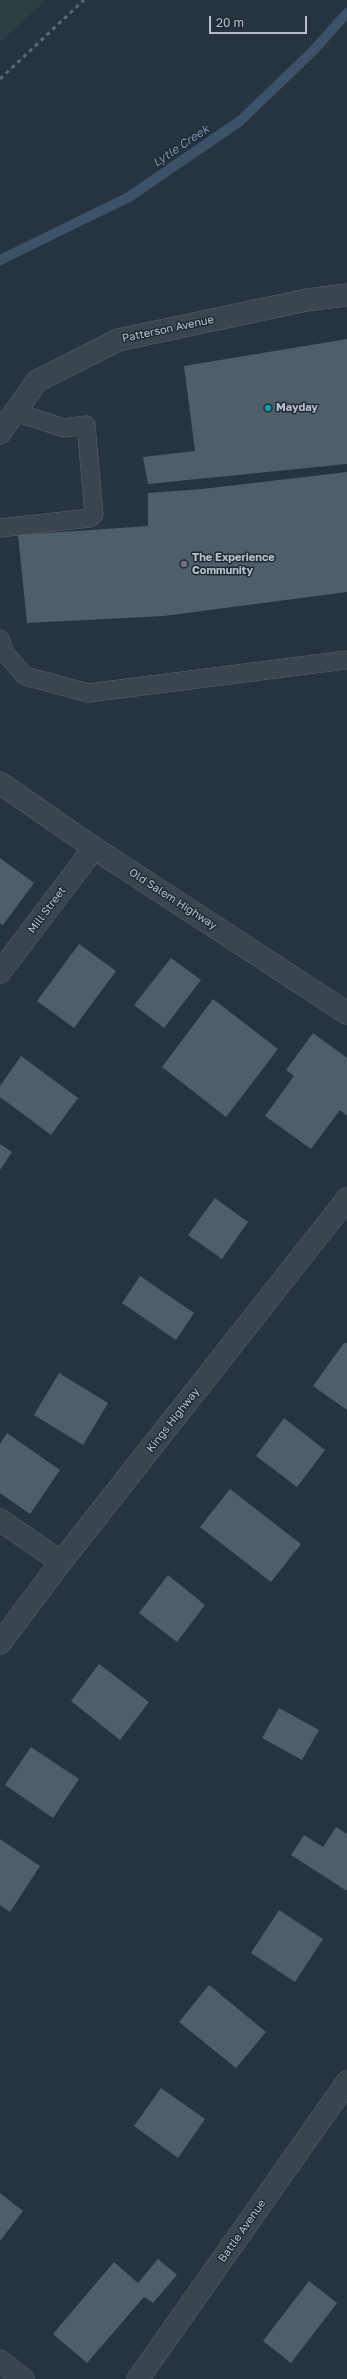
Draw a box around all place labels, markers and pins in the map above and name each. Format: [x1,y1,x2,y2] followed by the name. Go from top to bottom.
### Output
[276,401,318,415] place label: Mayday
[263,403,273,413] marker: Mayday
[192,551,275,577] place label: The Experience Community
[179,559,189,569] marker: The Experience Community

